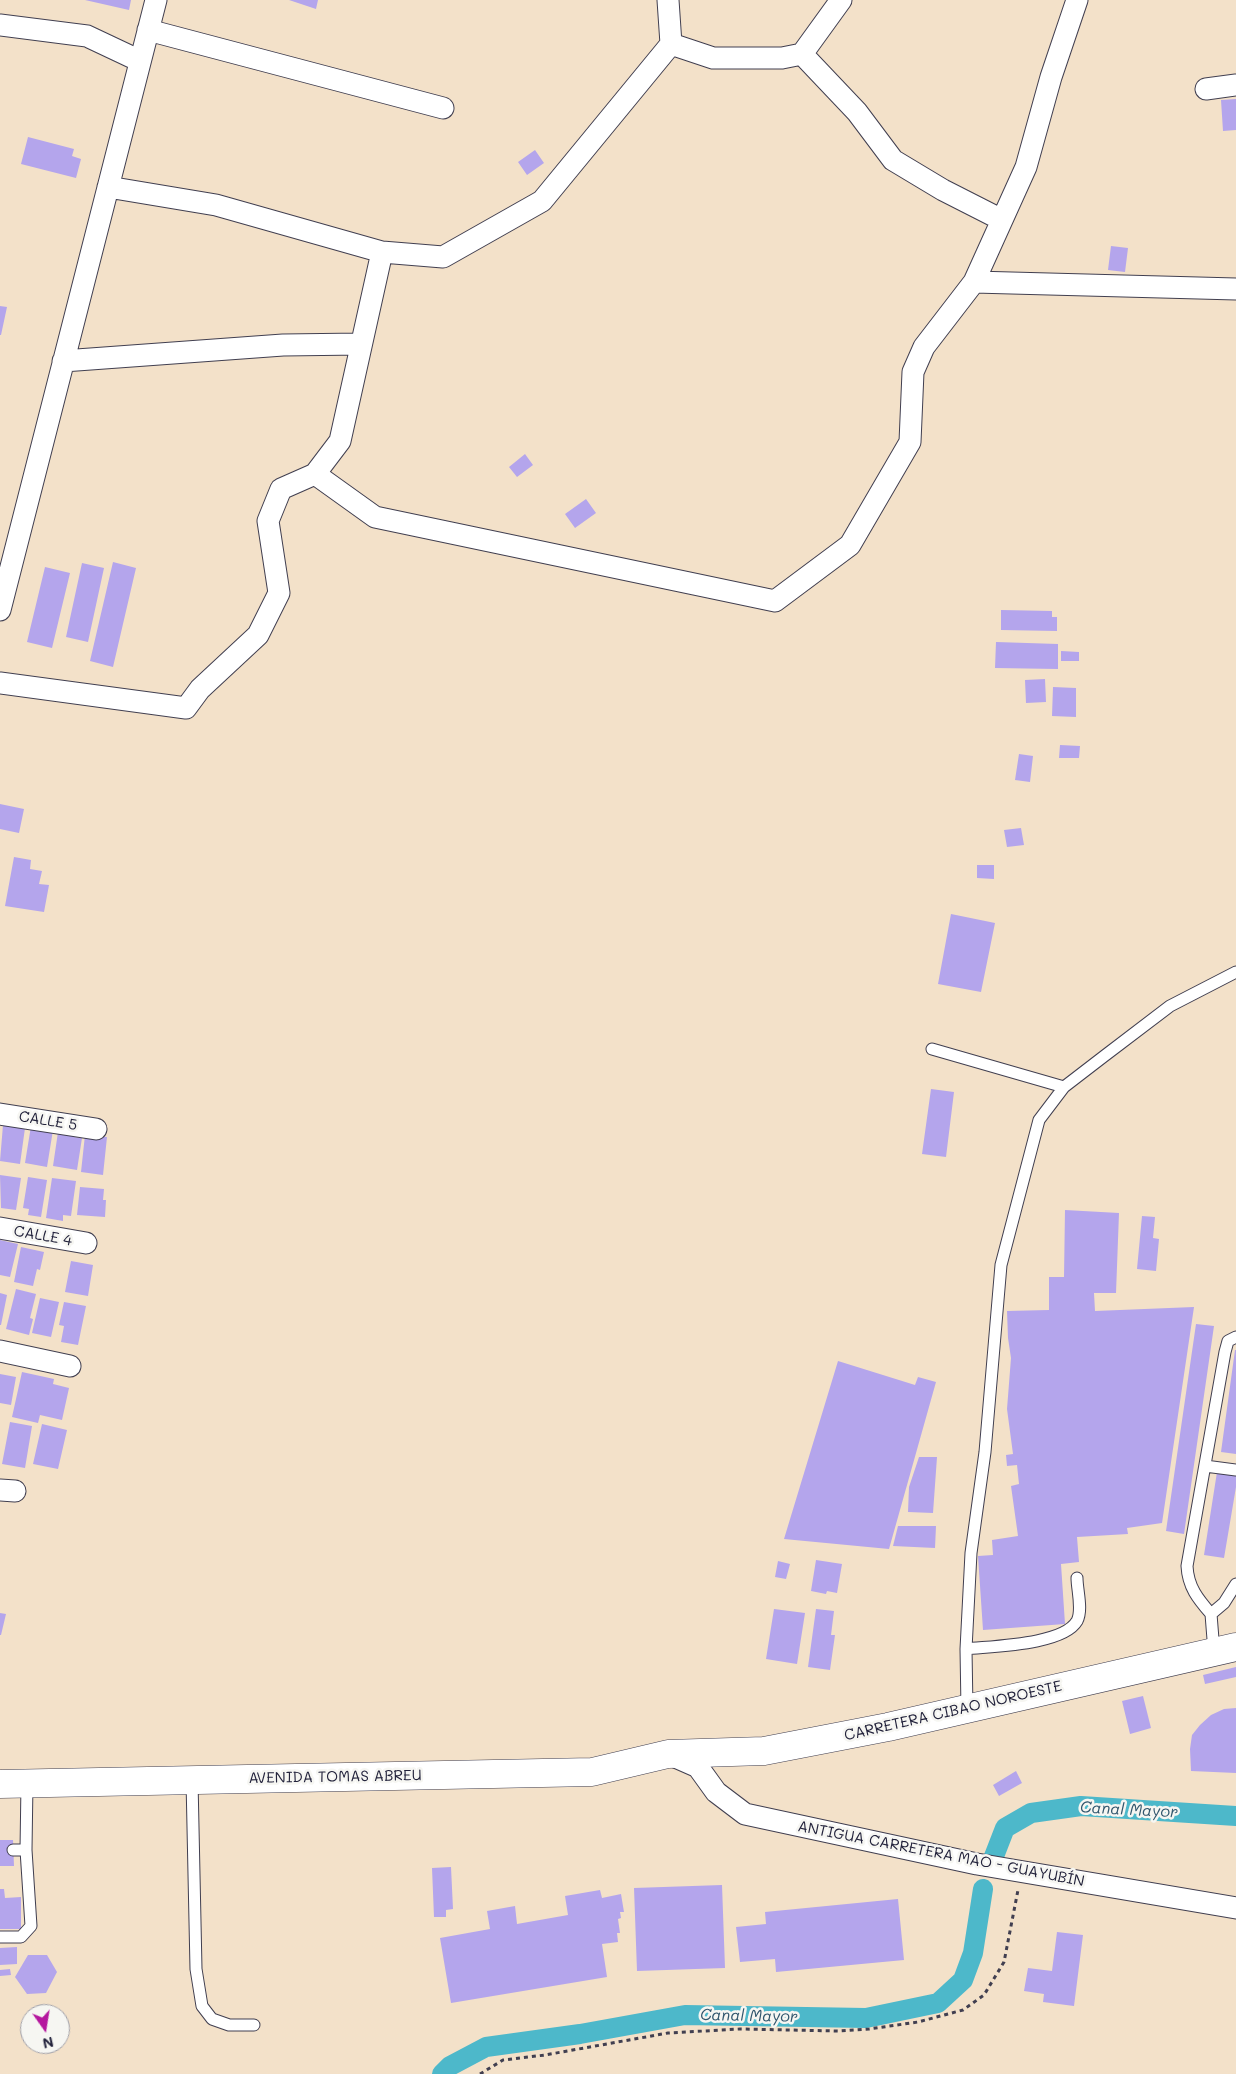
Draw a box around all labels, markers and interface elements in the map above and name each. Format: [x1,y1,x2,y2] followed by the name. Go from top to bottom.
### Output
[17,1107,79,1135] street label: CALLE 5
[12,1222,74,1250] street label: CALLE 4
[842,1677,1064,1745] street label: CARRETERA CIBAO NOROESTE
[248,1766,422,1788] street label: AVENIDA TOMAS ABREU
[1080,1798,1178,1822] water label: Canal Mayor
[796,1817,1086,1891] street label: ANTIGUA CARRETERA MAO - GUAYUBÍN
[20,2004,70,2054] north arrow
[700,2006,798,2026] water label: Canal Mayor
[41,2033,56,2054] text: N

